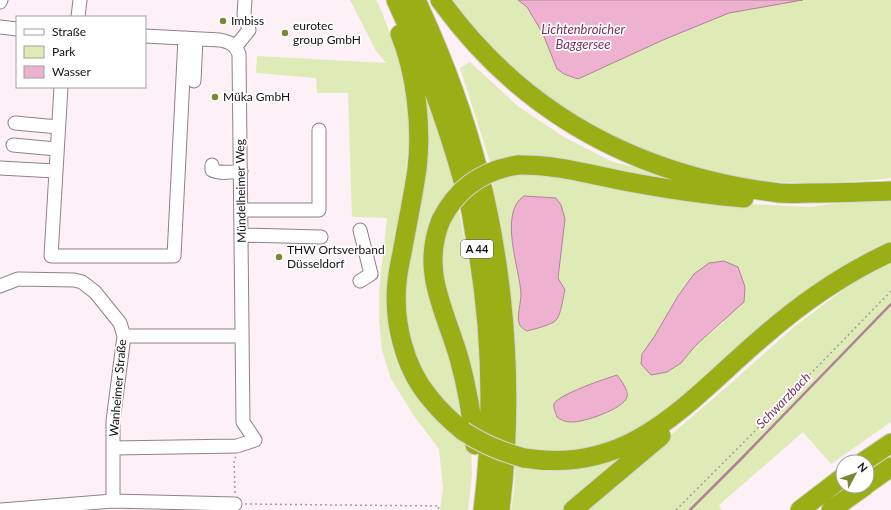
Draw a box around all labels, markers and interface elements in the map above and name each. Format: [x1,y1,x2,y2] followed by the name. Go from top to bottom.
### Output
[231,13,264,28] place label: Imbiss
[16,16,146,88] legend
[218,16,228,26] marker: Imbiss
[293,18,361,47] place label: eurotec group GmbH
[541,21,625,52] water label: Lichtenbroicher Baggersee
[52,24,86,39] text: Straße
[280,28,290,38] marker: eurotec group GmbH
[52,44,76,59] text: Park
[52,64,91,79] text: Wasser
[223,89,290,104] place label: Müka GmbH
[210,92,220,102] marker: Müka GmbH
[232,139,249,243] street label: Mündelheimer Weg
[461,240,493,258] road number: A 44
[287,242,385,271] place label: THW Ortsverband Düsseldorf
[274,252,284,262] marker: THW Ortsverband Düsseldorf
[106,339,129,437] street label: Wanheimer Straße
[752,369,814,431] water label: Schwarzbach
[835,454,875,494] north arrow
[855,460,871,475] text: N

